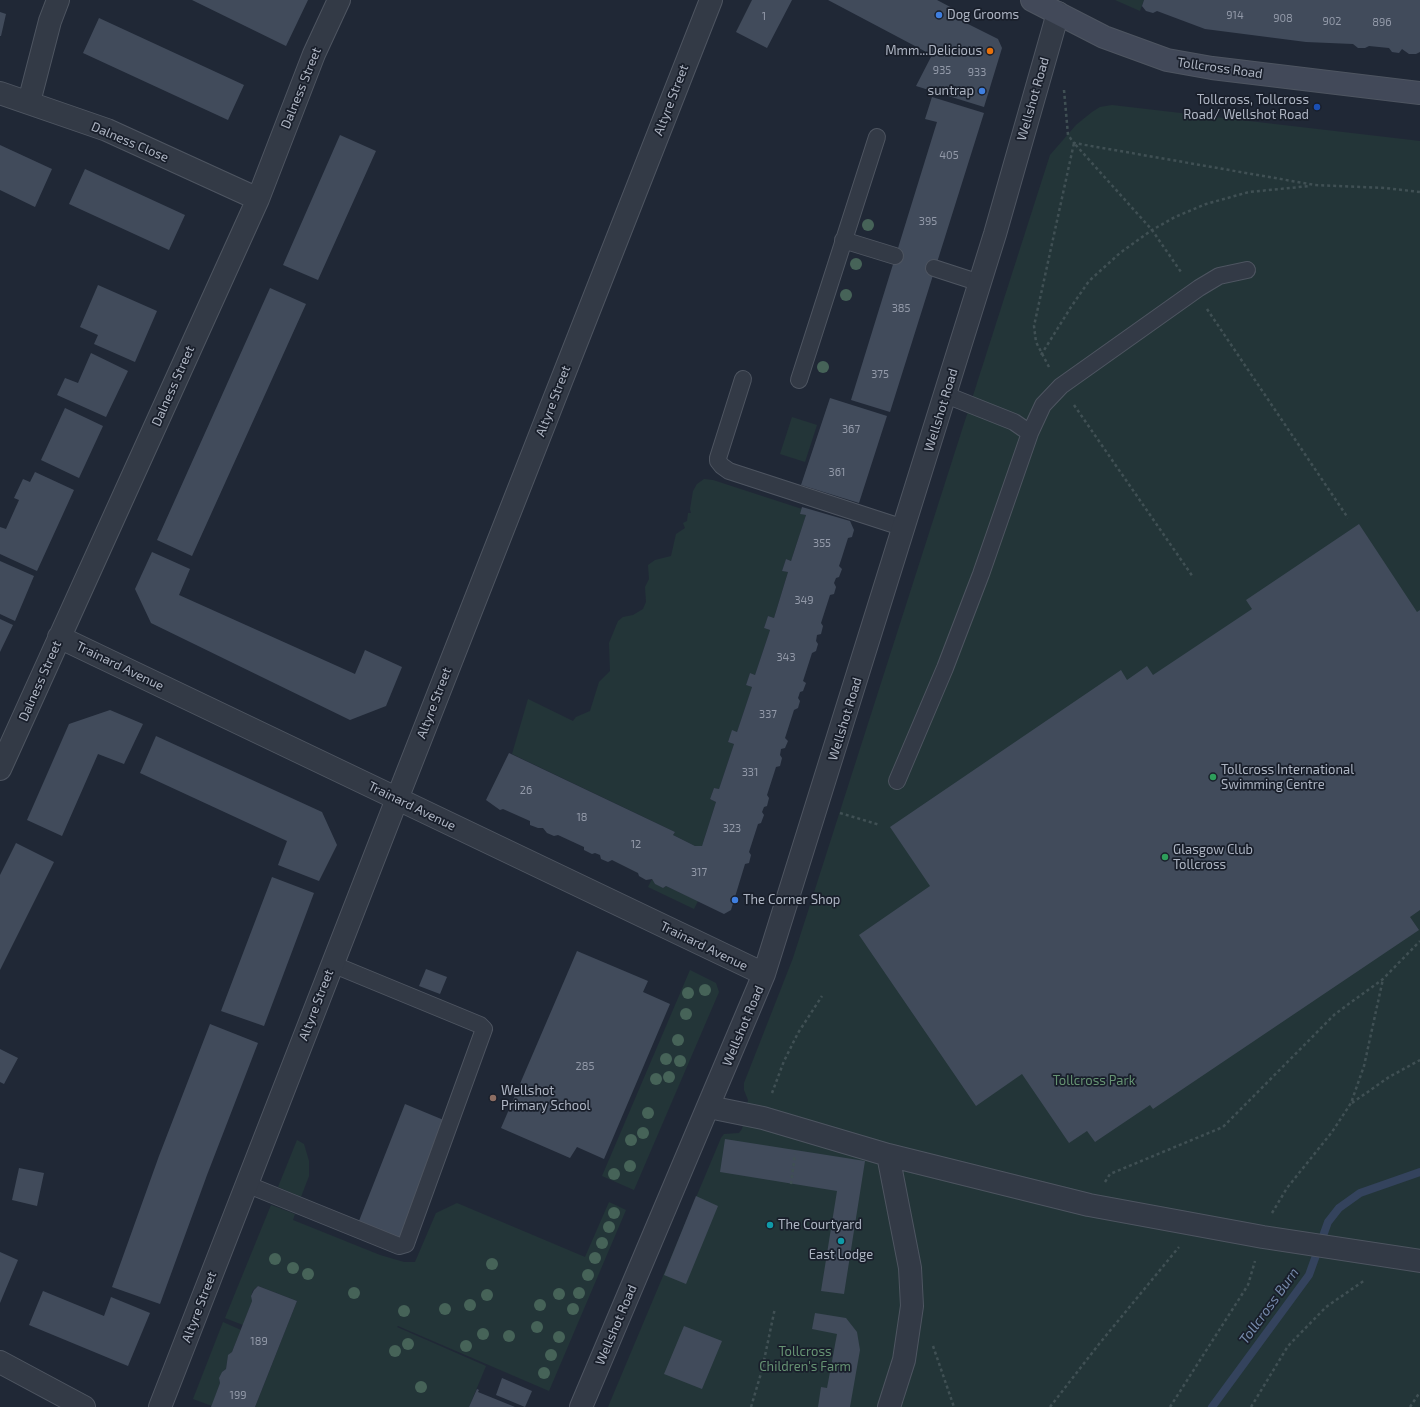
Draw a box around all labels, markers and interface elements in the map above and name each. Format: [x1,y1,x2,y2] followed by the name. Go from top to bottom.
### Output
[947,7,1019,23] place label: Dog Grooms
[1226,8,1244,22] house number: 914
[762,9,766,23] house number: 1
[934,10,944,20] marker: Dog Grooms
[1273,11,1293,25] house number: 908
[1322,14,1342,28] house number: 902
[1372,15,1392,29] house number: 896
[885,43,982,59] place label: Mmm...Delicious
[278,45,324,131] street label: Dalness Street
[985,46,995,56] marker: Mmm...Delicious
[1176,54,1264,82] street label: Tollcross Road
[1014,55,1052,143] street label: Wellshot Road
[650,62,692,138] street label: Altyre Street
[933,63,951,77] house number: 935
[968,65,986,79] house number: 933
[928,83,974,99] place label: suntrap
[977,86,987,96] marker: suntrap
[1183,92,1309,123] place label: Tollcross, Tollcross Road/ Wellshot Road
[1312,102,1322,112] marker: Tollcross, Tollcross Road/ Wellshot Road
[89,119,171,165] street label: Dalness Close
[939,148,959,162] house number: 405
[919,214,937,228] house number: 395
[892,301,910,315] house number: 385
[148,343,198,429] street label: Dalness Street
[532,363,574,439] street label: Altyre Street
[871,367,889,381] house number: 375
[921,367,961,453] street label: Wellshot Road
[842,422,860,436] house number: 367
[829,465,845,479] house number: 361
[813,536,831,550] house number: 355
[794,593,814,607] house number: 349
[15,638,65,724] street label: Dalness Street
[74,638,166,694] street label: Trainard Avenue
[777,650,795,664] house number: 343
[413,665,455,741] street label: Altyre Street
[825,676,865,762] street label: Wellshot Road
[759,707,777,721] house number: 337
[1221,762,1354,793] place label: Tollcross International Swimming Centre
[742,765,758,779] house number: 331
[1208,772,1218,782] marker: Tollcross International Swimming Centre
[366,778,458,834] street label: Trainard Avenue
[520,783,532,797] house number: 26
[576,810,588,824] house number: 18
[723,821,741,835] house number: 323
[631,837,641,851] house number: 12
[1173,842,1253,873] place label: Glasgow Club Tollcross
[1160,852,1170,862] marker: Glasgow Club Tollcross
[691,865,707,879] house number: 317
[743,892,840,908] place label: The Corner Shop
[730,895,740,905] marker: The Corner Shop
[658,918,750,974] street label: Trainard Avenue
[295,967,337,1043] street label: Altyre Street
[719,983,767,1069] street label: Wellshot Road
[576,1059,594,1073] house number: 285
[1053,1073,1135,1089] park label: Tollcross Park
[501,1083,590,1114] place label: Wellshot Primary School
[488,1093,498,1103] marker: Wellshot Primary School
[778,1217,862,1233] place label: The Courtyard
[765,1220,775,1230] marker: The Courtyard
[836,1236,846,1246] marker: East Lodge
[809,1247,873,1263] place label: East Lodge
[1236,1265,1302,1347] water label: Tollcross Burn
[178,1269,220,1345] street label: Altyre Street
[592,1282,640,1368] street label: Wellshot Road
[250,1334,268,1348] house number: 189
[759,1344,851,1375] park label: Tollcross Children's Farm
[230,1388,246,1402] house number: 199

